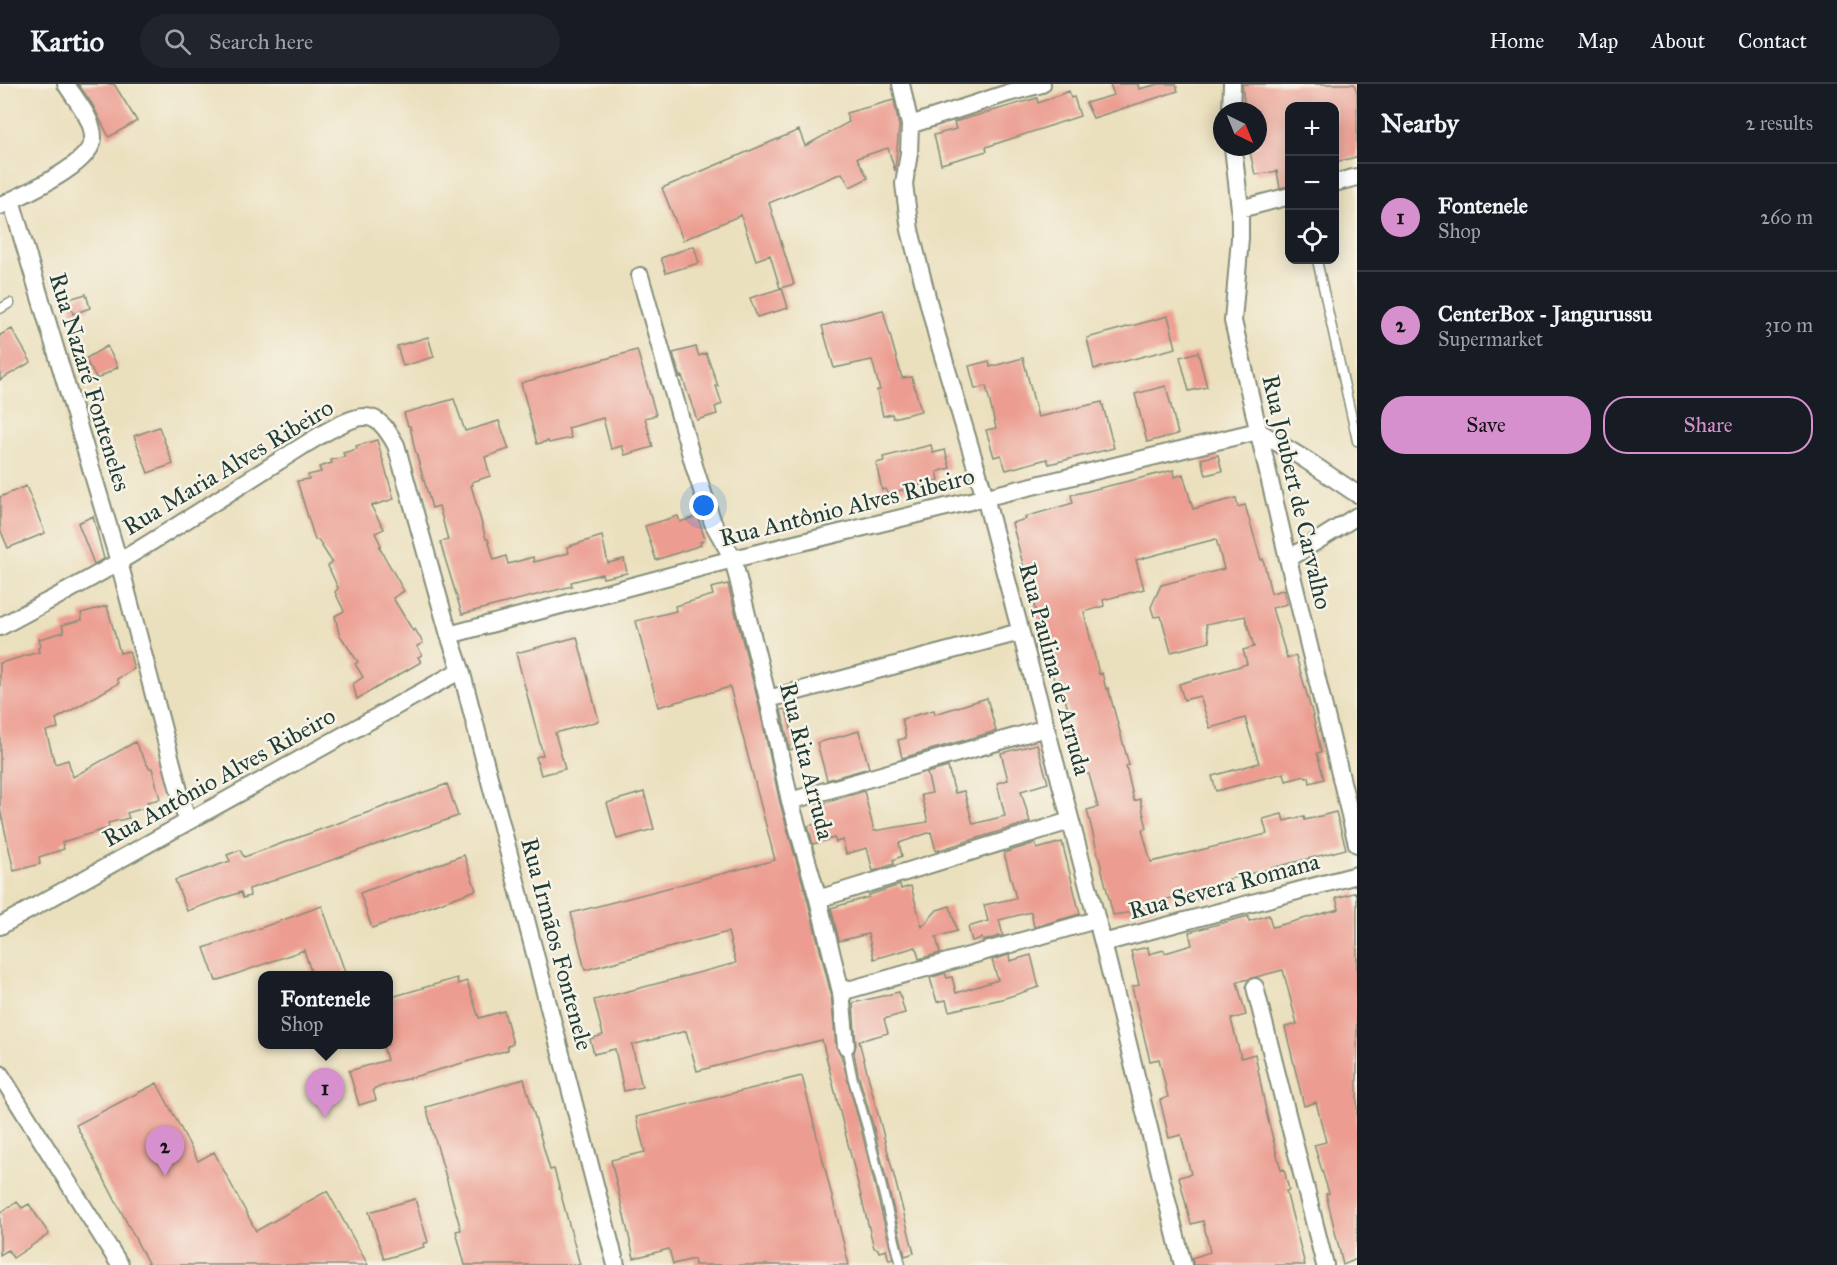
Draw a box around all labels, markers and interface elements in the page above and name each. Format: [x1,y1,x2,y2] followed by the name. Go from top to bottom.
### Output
[140,14,560,68] search box
[30,24,104,59] text: Kartio
[161,25,194,58] icon: search
[209,28,313,55] text: Search here
[1489,28,1544,54] text: Home
[1577,28,1618,54] text: Map
[1651,28,1705,54] text: About
[1738,28,1807,54] text: Contact
[1213,102,1267,156] north arrow
[1285,102,1339,264] map controls
[1285,102,1339,156] button: +
[1381,107,1459,139] text: Nearby
[1745,111,1813,135] text: 2 results
[1285,156,1339,210] button: −
[1438,192,1528,219] text: Fontenele
[1397,205,1404,229] text: 1
[1760,205,1813,229] text: 260 m
[1285,210,1339,264] button: locate
[1438,219,1481,243] text: Shop
[42,269,138,495] street label: Rua Nazaré Fonteneles
[1438,300,1652,327] text: CenterBox - Jangurussu
[1396,313,1405,337] text: 2
[1764,313,1813,337] text: 310 m
[1438,327,1543,351] text: Supermarket
[1255,372,1339,612] street label: Rua Joubert de Carvalho
[117,392,339,542] street label: Rua Maria Alves Ribeiro
[1381,396,1591,454] button: Save
[1603,396,1813,454] button: Share
[716,461,978,553] street label: Rua Antônio Alves Ribeiro
[689,491,718,520] your location
[1012,559,1098,779] street label: Rua Paulina de Arruda
[773,679,841,844] street label: Rua Rita Arruda
[97,700,341,854] street label: Rua Antônio Alves Ribeiro
[514,834,600,1054] street label: Rua Irmãos Fontenele
[1125,846,1324,926] street label: Rua Severa Romana
[258,971,393,1049] popup
[281,985,371,1012] text: Fontenele
[281,1012,323,1036] text: Shop
[306,1068,344,1118] pin: 1
[146,1126,184,1176] pin: 2

